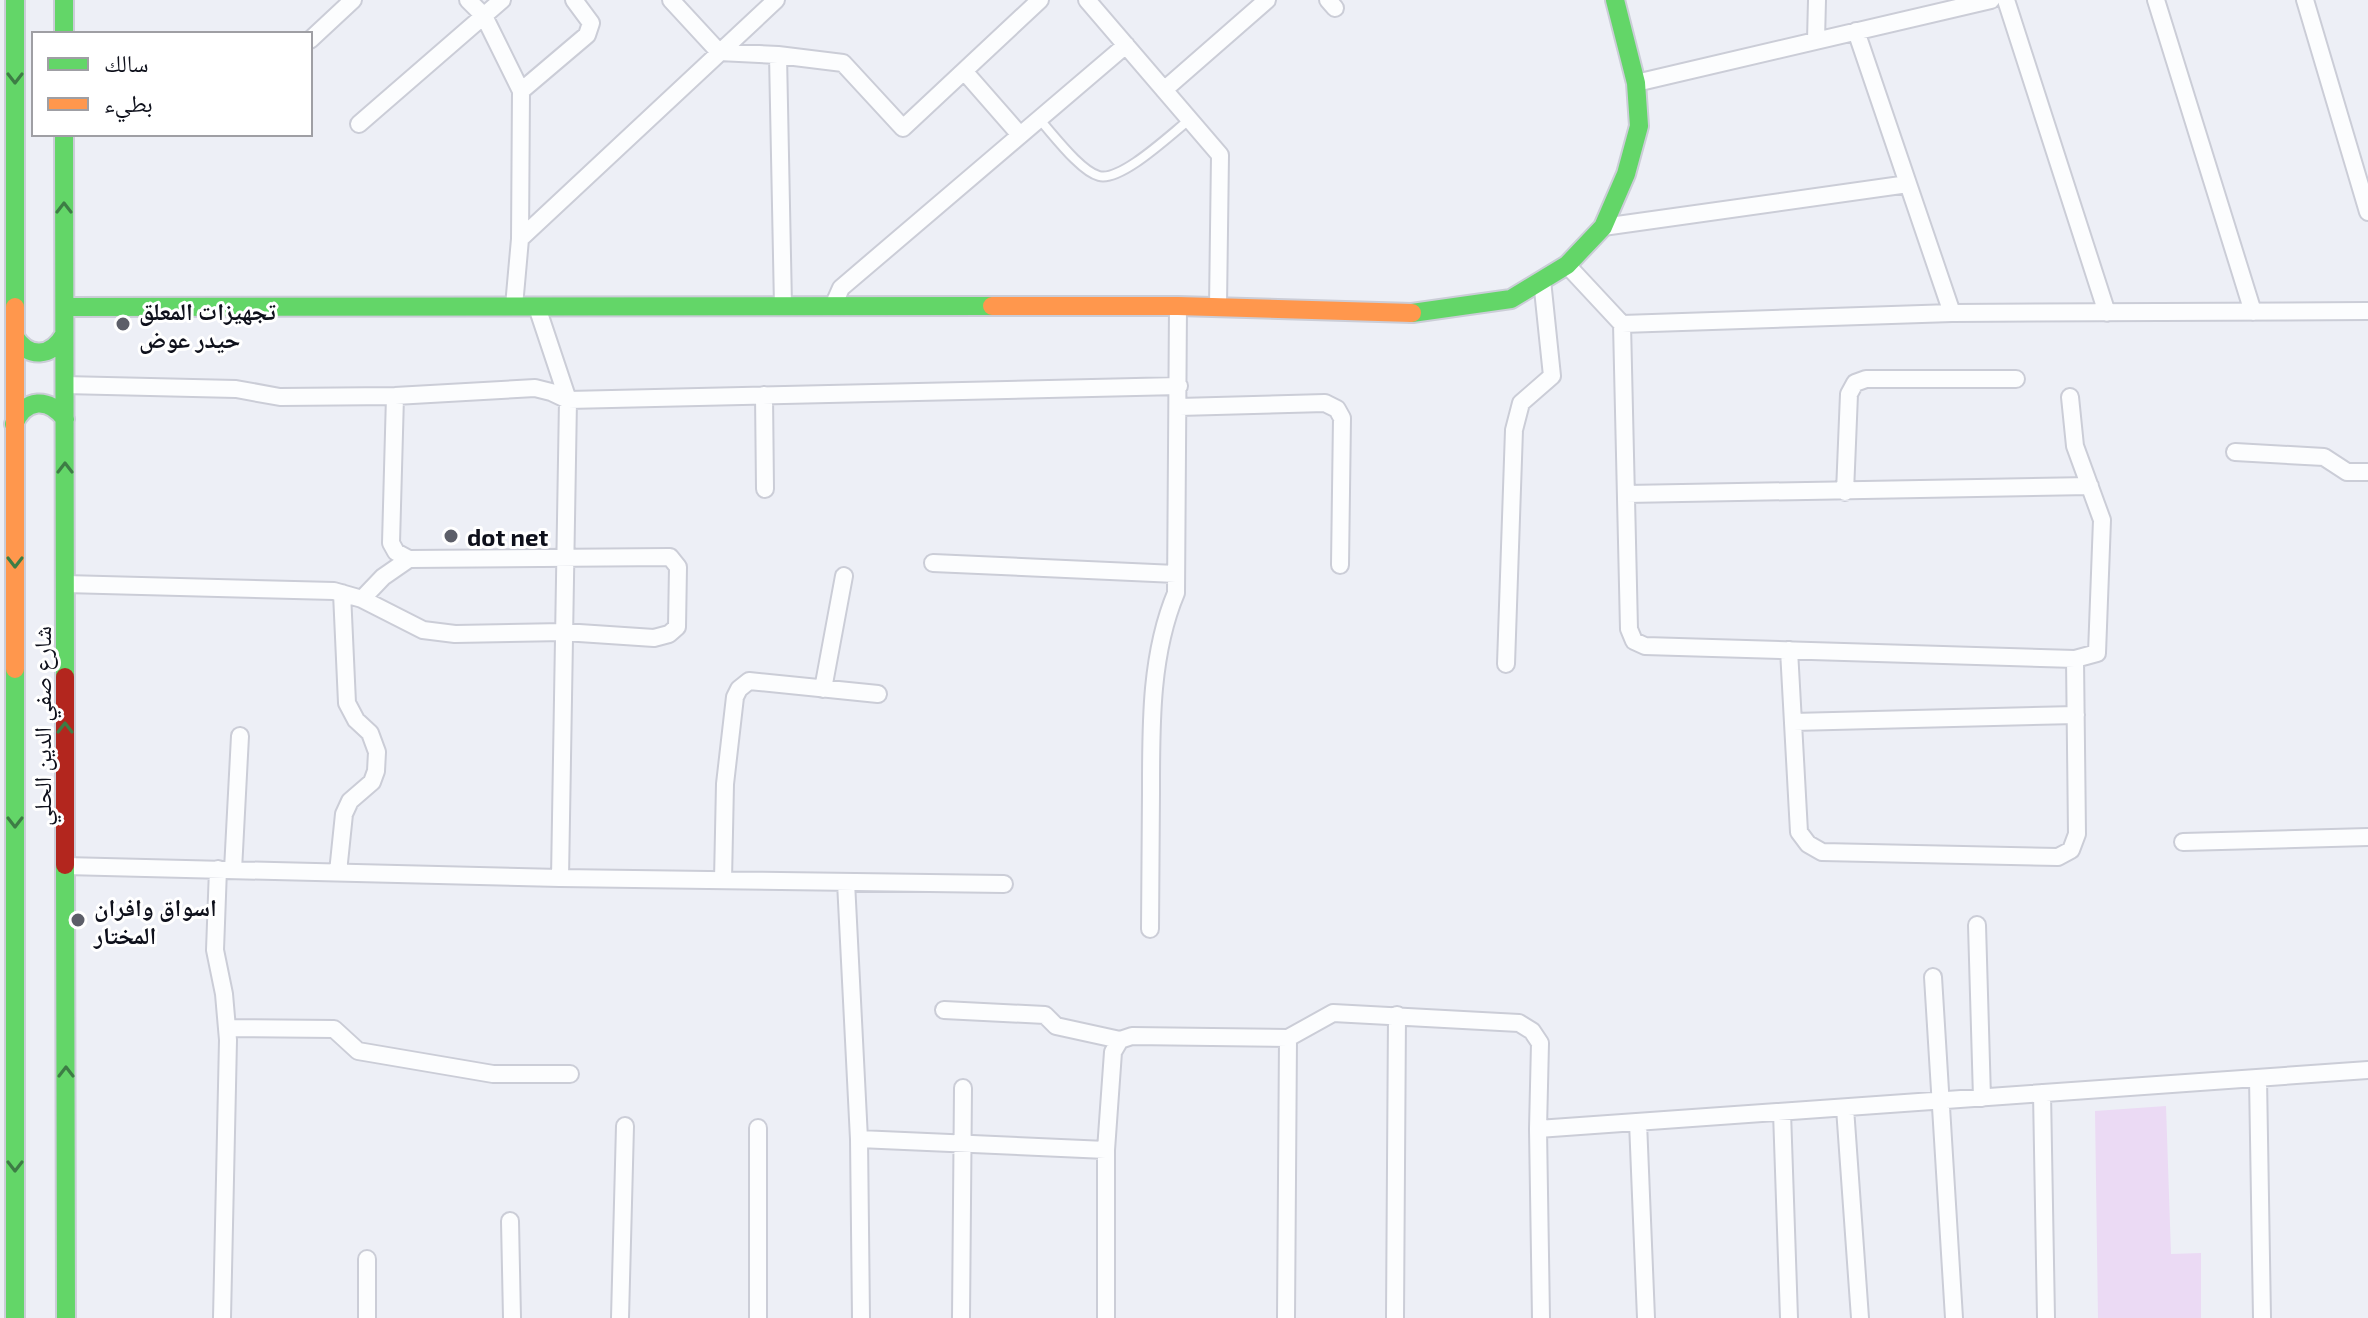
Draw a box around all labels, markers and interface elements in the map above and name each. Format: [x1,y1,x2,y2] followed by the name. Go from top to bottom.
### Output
[32,32,312,136] legend
[104,48,149,77] text: سالك
[6,72,24,85] one-way arrow
[104,88,153,123] text: بطيء
[55,201,73,214] one-way arrow
[139,296,276,354] place label: تجهيزات المعلق حيدر عوض
[114,315,132,333] marker: تجهيزات المعلق حيدر عوض
[56,461,74,474] one-way arrow
[467,522,548,551] place label: dot net
[442,527,460,545] marker: dot net
[6,556,24,569] one-way arrow
[27,626,62,826] street label: شارع صفي الدين الحلي
[56,721,74,734] one-way arrow
[6,816,24,829] one-way arrow
[93,892,217,949] place label: اسواق وافران المختار
[69,911,87,929] marker: اسواق وافران المختار
[57,1065,74,1078] one-way arrow
[6,1160,24,1173] one-way arrow

